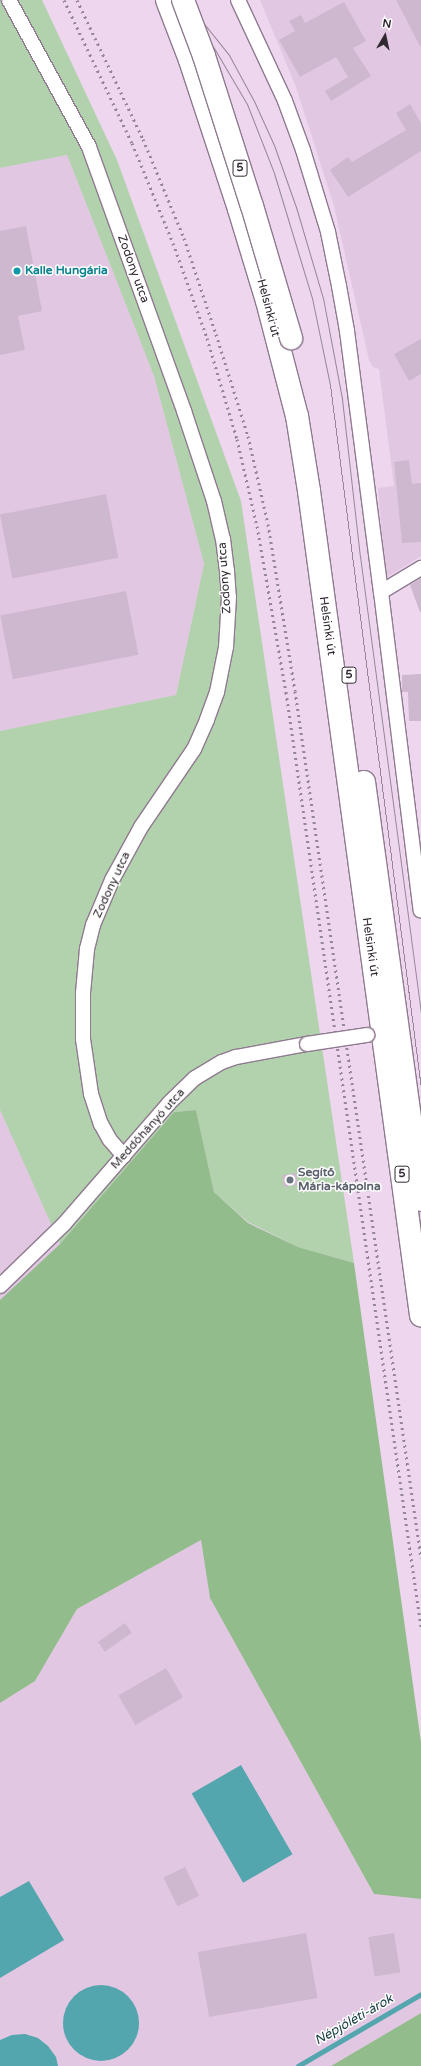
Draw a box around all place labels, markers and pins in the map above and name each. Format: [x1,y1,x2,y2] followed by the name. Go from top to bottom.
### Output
[25,264,108,278] place label: Kalle Hungária
[12,266,22,276] marker: Kalle Hungária
[298,1166,381,1194] place label: Segítő Mária-kápolna
[285,1175,295,1185] marker: Segítő Mária-kápolna

